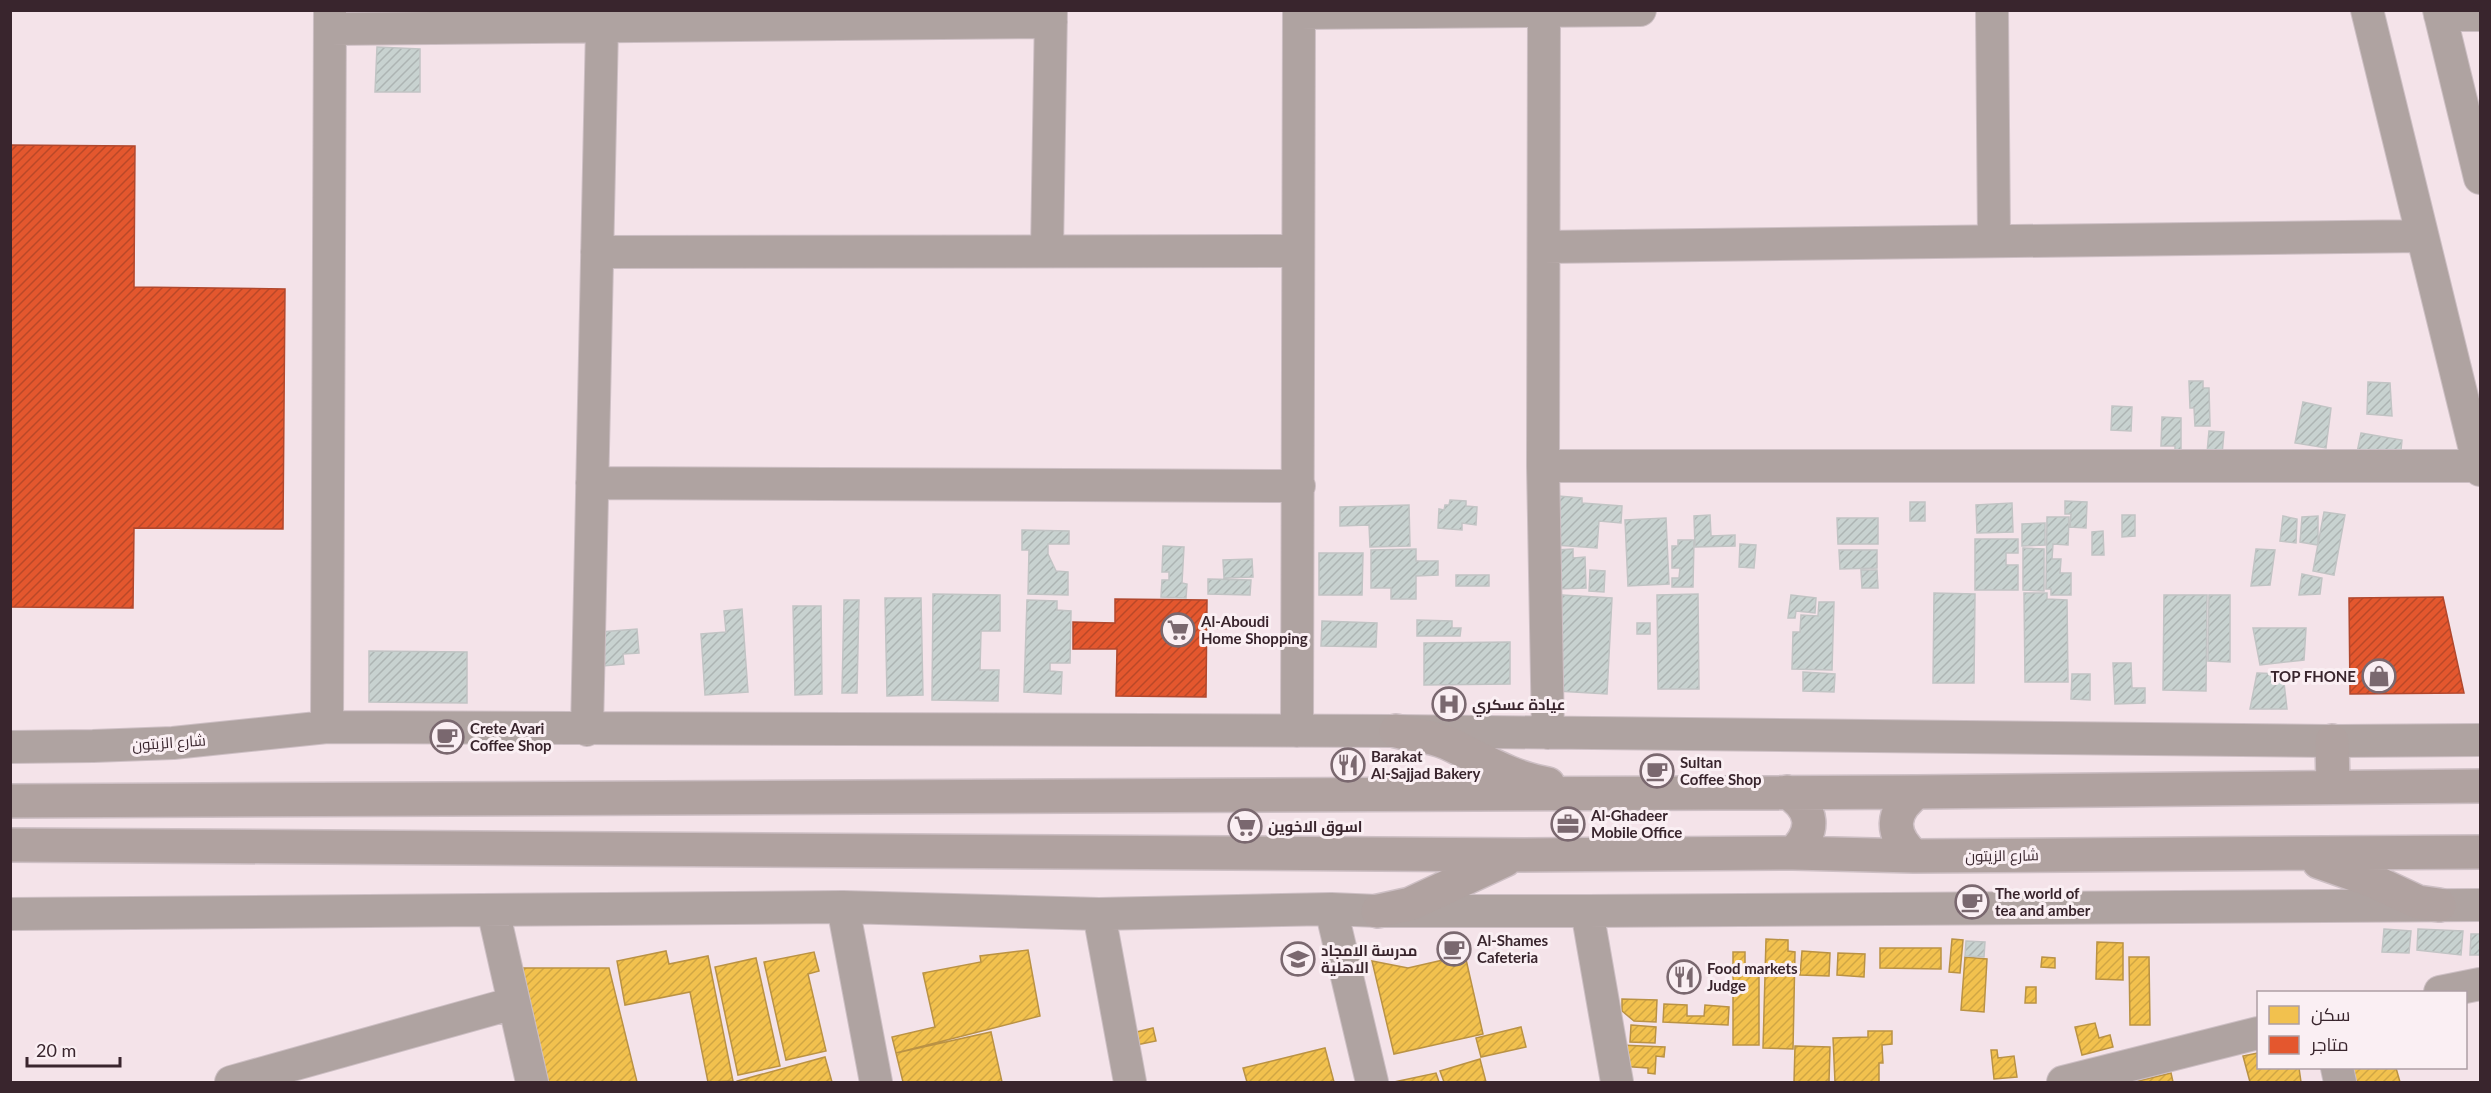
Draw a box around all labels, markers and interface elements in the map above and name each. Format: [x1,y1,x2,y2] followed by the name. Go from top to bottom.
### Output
[1160,612,1196,648] supermarket icon: Al-Aboudi Home Shopping
[1200,612,1308,647] place label: Al-Aboudi Home Shopping
[2361,658,2397,694] shop icon: TOP FHONE
[2270,667,2356,685] place label: TOP FHONE
[1431,686,1467,722] hospital icon: عيادة عسكري
[1472,695,1565,717] place label: عيادة عسكري
[429,719,465,755] cafe icon: Crete Avari Coffee Shop
[470,719,552,754] place label: Crete Avari Coffee Shop
[132,730,207,757] street label: شارع الزيتون
[1330,747,1366,783] restaurant icon: Barakat Al-Sajjad Bakery
[1370,747,1480,782] place label: Barakat Al-Sajjad Bakery
[1639,753,1675,789] cafe icon: Sultan Coffee Shop
[1680,753,1762,788] place label: Sultan Coffee Shop
[1550,806,1586,842] office icon: Al-Ghadeer Mobile Office
[1590,806,1682,841] place label: Al-Ghadeer Mobile Office
[1227,808,1263,844] supermarket icon: اسوق الاخوين
[1268,817,1362,836] place label: اسوق الاخوين
[1965,845,2039,868] street label: شارع الزيتون
[1954,884,1990,920] cafe icon: The world of tea and amber
[1995,884,2091,919] place label: The world of tea and amber
[1436,931,1472,967] cafe icon: Al-Shames Cafeteria
[1476,931,1548,966] place label: Al-Shames Cafeteria
[1280,941,1316,977] school or university icon: مدرسة الامجاد الاهلية
[1321,941,1417,976] place label: مدرسة الامجاد الاهلية
[1666,959,1702,995] restaurant icon: Food markets Judge
[1707,959,1798,994] place label: Food markets Judge
[2257,991,2467,1069] legend
[2311,1003,2350,1026] text: سكن
[27,1030,120,1068] scale bar
[2310,1033,2349,1056] text: متاجر
[36,1039,76,1061] text: 20 m

